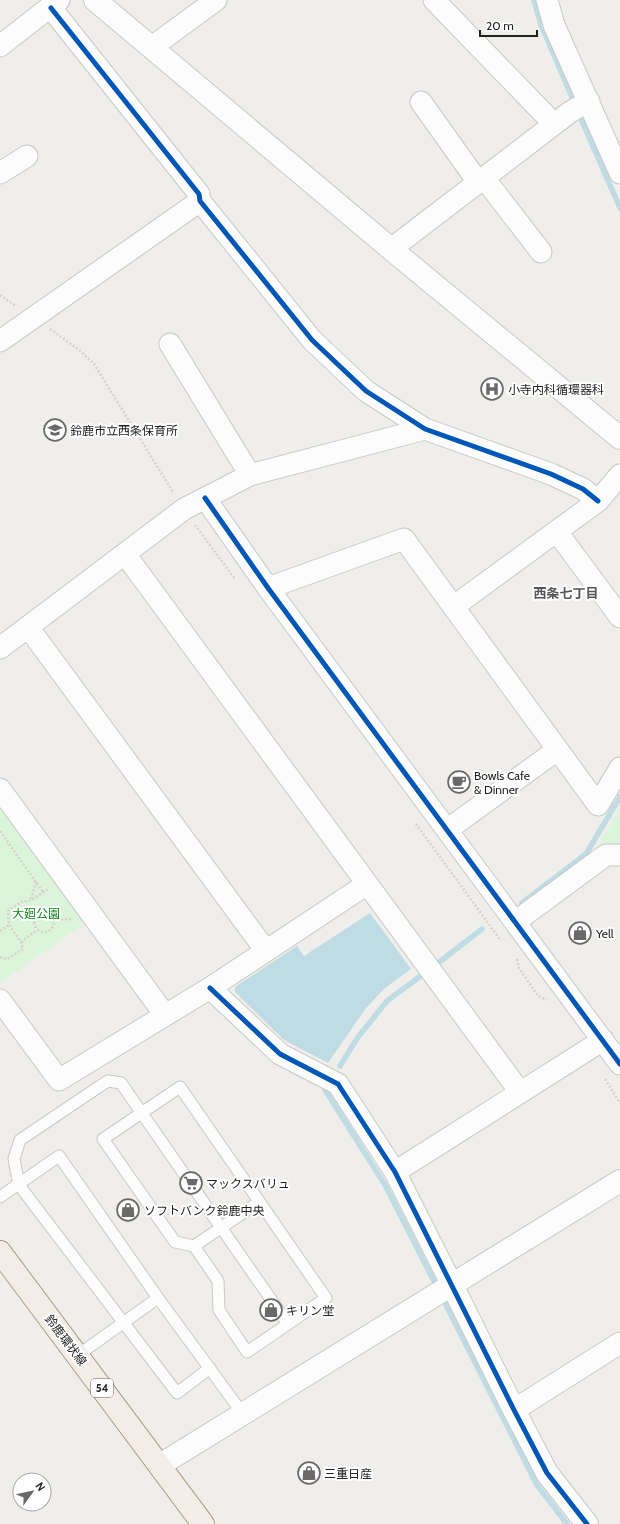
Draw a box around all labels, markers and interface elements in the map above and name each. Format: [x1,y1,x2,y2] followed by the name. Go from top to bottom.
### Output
[480,12,537,38] scale bar
[486,18,514,33] text: 20 m
[479,376,505,402] hospital icon: 小寺内科循環器科
[508,382,604,397] place label: 小寺内科循環器科
[42,417,68,443] school or university icon: 鈴鹿市立西条保育所
[70,423,178,438] place label: 鈴鹿市立西条保育所
[533,585,599,601] district label: 西条七丁目
[474,768,530,797] place label: Bowls Cafe & Dinner
[446,769,472,795] cafe icon: Bowls Cafe & Dinner
[12,906,60,921] park label: 大廻公園
[567,920,593,946] shop icon: Yell
[595,926,614,941] place label: Yell
[178,1170,204,1196] supermarket icon: マックスバリュ
[206,1176,290,1191] place label: マックスバリュ
[115,1197,141,1223] shop icon: ソフトバンク鈴鹿中央
[144,1203,265,1218] place label: ソフトバンク鈴鹿中央
[258,1297,284,1323] shop icon: キリン堂
[286,1303,334,1318] place label: キリン堂
[42,1312,90,1368] street label: 鈴鹿環状線
[91,1379,113,1397] road number: 54
[296,1460,322,1486] shop icon: 三重日産
[324,1466,372,1481] place label: 三重日産
[12,1472,52,1512] north arrow
[32,1479,48,1494] text: N

